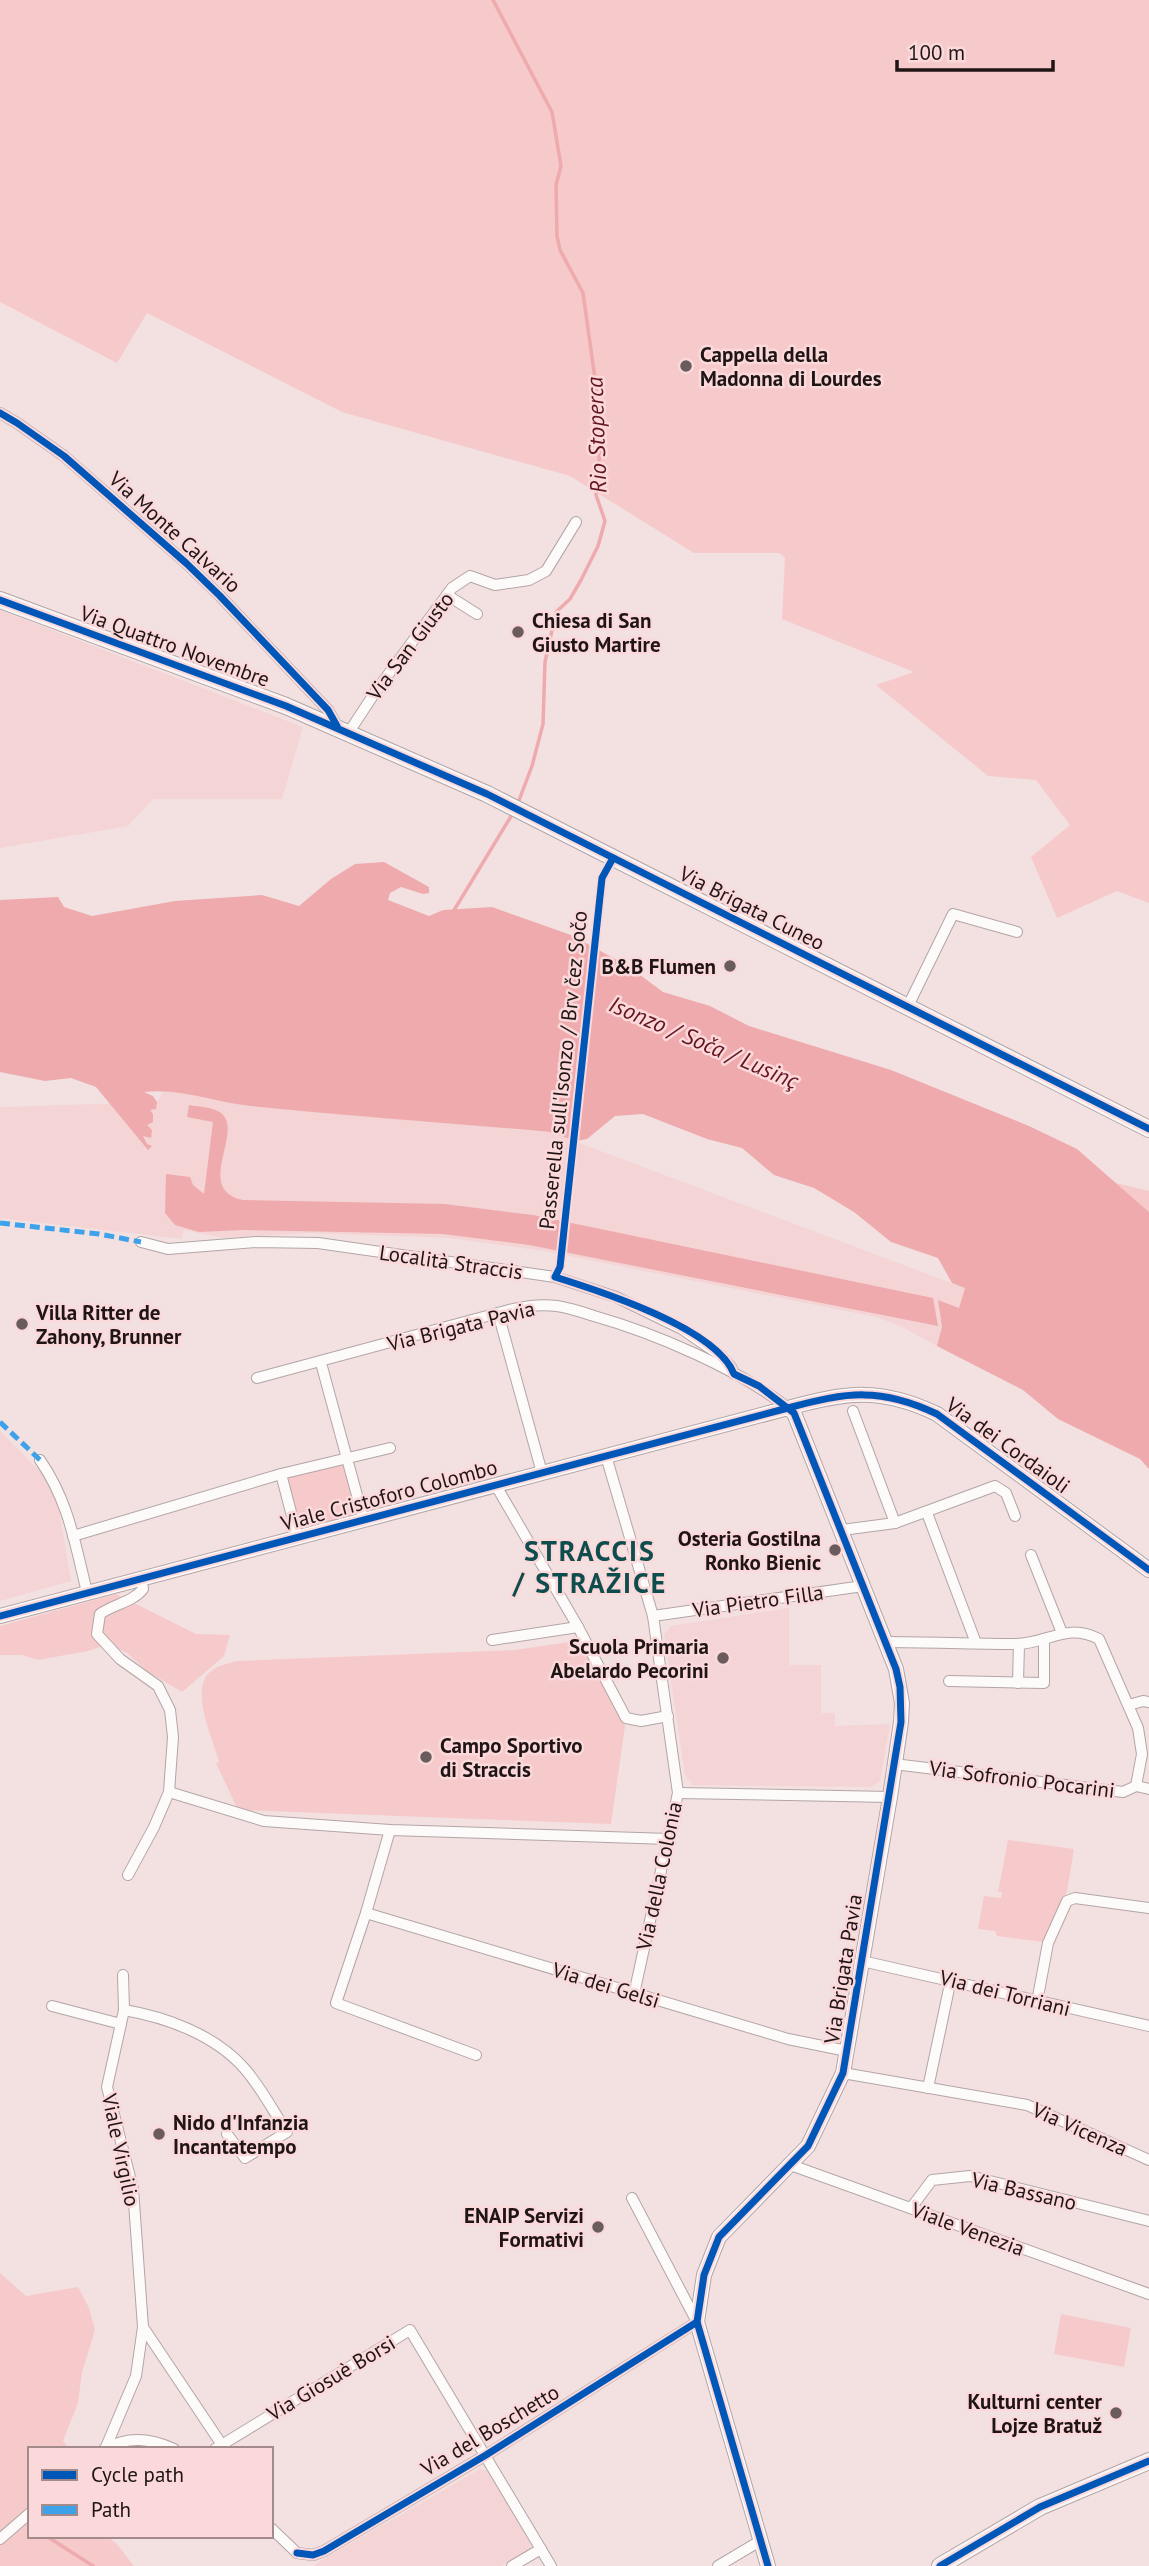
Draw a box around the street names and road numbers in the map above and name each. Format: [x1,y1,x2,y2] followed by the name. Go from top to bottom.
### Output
[102,465,247,599] street label: Via Monte Calvario
[360,586,460,706] street label: Via San Giusto
[76,599,274,693] street label: Via Quattro Novembre
[674,859,829,956] street label: Via Brigata Cuneo
[533,909,593,1231] street label: Passerella sull'Isonzo / Brv čez Sočo
[378,1239,524,1285] street label: Località Straccis
[383,1295,538,1358] street label: Via Brigata Pavia
[940,1390,1075,1499] street label: Via dei Cordaioli
[277,1453,500,1537] street label: Viale Cristoforo Colombo
[690,1578,825,1624] street label: Via Pietro Filla
[927,1754,1116,1804] street label: Via Sofronio Pocarini
[630,1799,688,1954] street label: Via della Colonia
[818,1892,868,2047] street label: Via Brigata Pavia
[548,1956,663,2014] street label: Via dei Gelsi
[936,1963,1073,2022] street label: Via dei Torriani
[96,2090,146,2209] street label: Viale Virgilio
[1027,2096,1132,2162] street label: Via Vicenza
[968,2166,1079,2216] street label: Via Bassano
[907,2196,1028,2262] street label: Viale Venezia
[261,2329,400,2427] street label: Via Giosuè Borsi
[415,2378,564,2482] street label: Via del Boschetto

